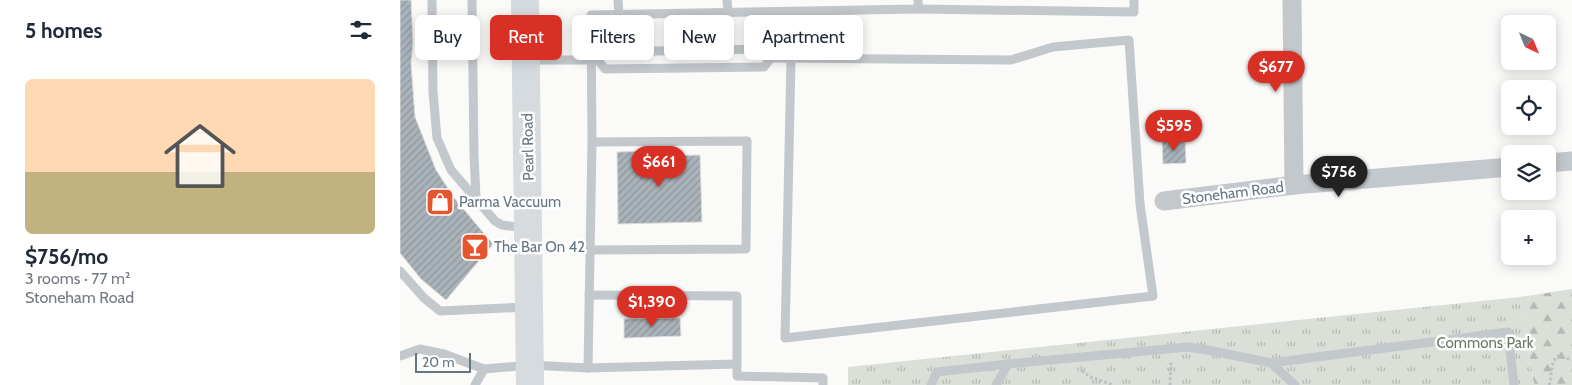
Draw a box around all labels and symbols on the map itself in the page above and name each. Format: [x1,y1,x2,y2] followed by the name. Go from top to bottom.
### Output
[1501,15,1556,70] north arrow
[1246,51,1306,93] pin: $677
[1144,110,1204,152] pin: $595
[518,113,538,181] street label: Pearl Road
[629,146,689,188] pin: $661
[1309,156,1369,198] pin: $756
[1181,178,1285,208] street label: Stoneham Road
[425,187,455,217] shop icon: Parma Vaccuum
[459,193,561,211] place label: Parma Vaccuum
[460,232,490,262] bar icon: The Bar On 42
[494,238,585,256] place label: The Bar On 42
[611,286,693,328] pin: $1,390
[1437,334,1534,352] park label: Commons Park
[415,350,471,373] scale bar

